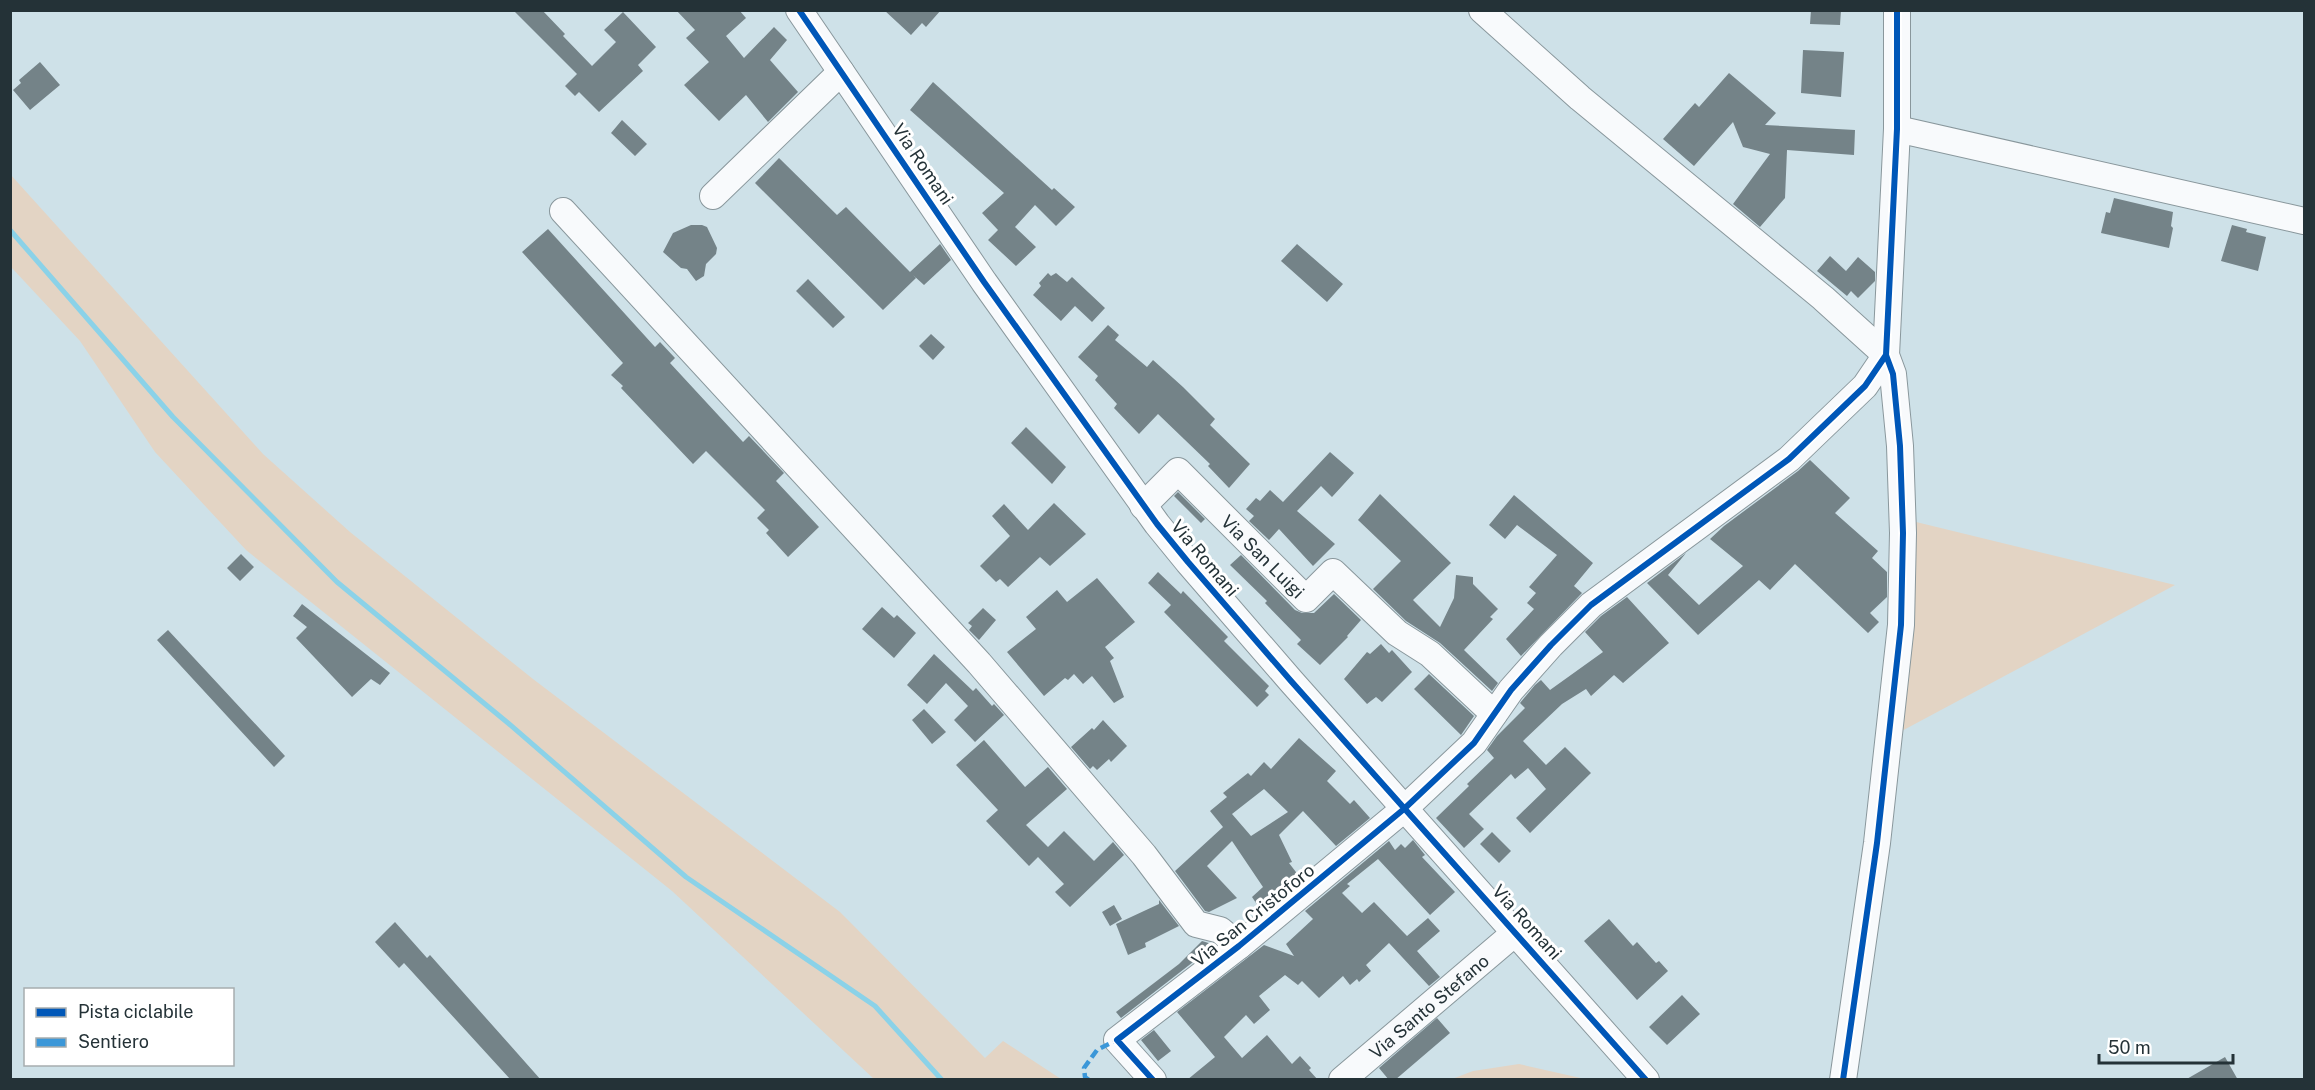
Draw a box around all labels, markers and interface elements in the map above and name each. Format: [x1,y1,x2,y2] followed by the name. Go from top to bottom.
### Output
[888,119,958,209] street label: Via Romani
[1217,510,1309,602] street label: Via San Luigi
[1167,516,1243,600] street label: Via Romani
[1188,859,1318,971] street label: Via San Cristoforo
[1488,880,1566,964] street label: Via Romani
[1365,949,1493,1063] street label: Via Santo Stefano
[24,988,234,1066] legend
[78,1001,193,1022] text: Pista ciclabile
[2099,1027,2232,1065] scale bar
[78,1031,149,1052] text: Sentiero
[2108,1037,2151,1058] text: 50 m

